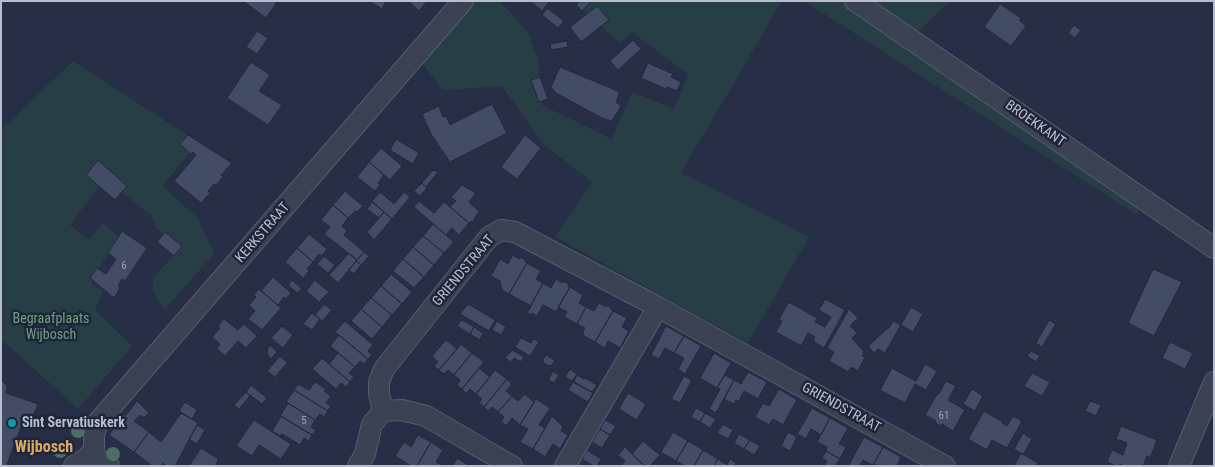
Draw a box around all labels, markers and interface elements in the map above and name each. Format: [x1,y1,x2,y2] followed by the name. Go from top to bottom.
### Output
[1002,97,1068,151] street label: BROEKKANT
[232,199,294,267] street label: KERKSTRAAT
[429,232,499,310] street label: GRIENDSTRAAT
[121,259,127,273] house number: 6
[12,311,90,344] park label: Begraafplaats Wijbosch
[799,379,883,437] street label: GRIENDSTRAAT
[939,409,949,423] house number: 61
[301,414,307,428] house number: 5
[22,415,125,431] place label: Sint Servatiuskerk
[6,417,18,429] marker: Sint Servatiuskerk
[15,438,73,458] district label: Wijbosch

